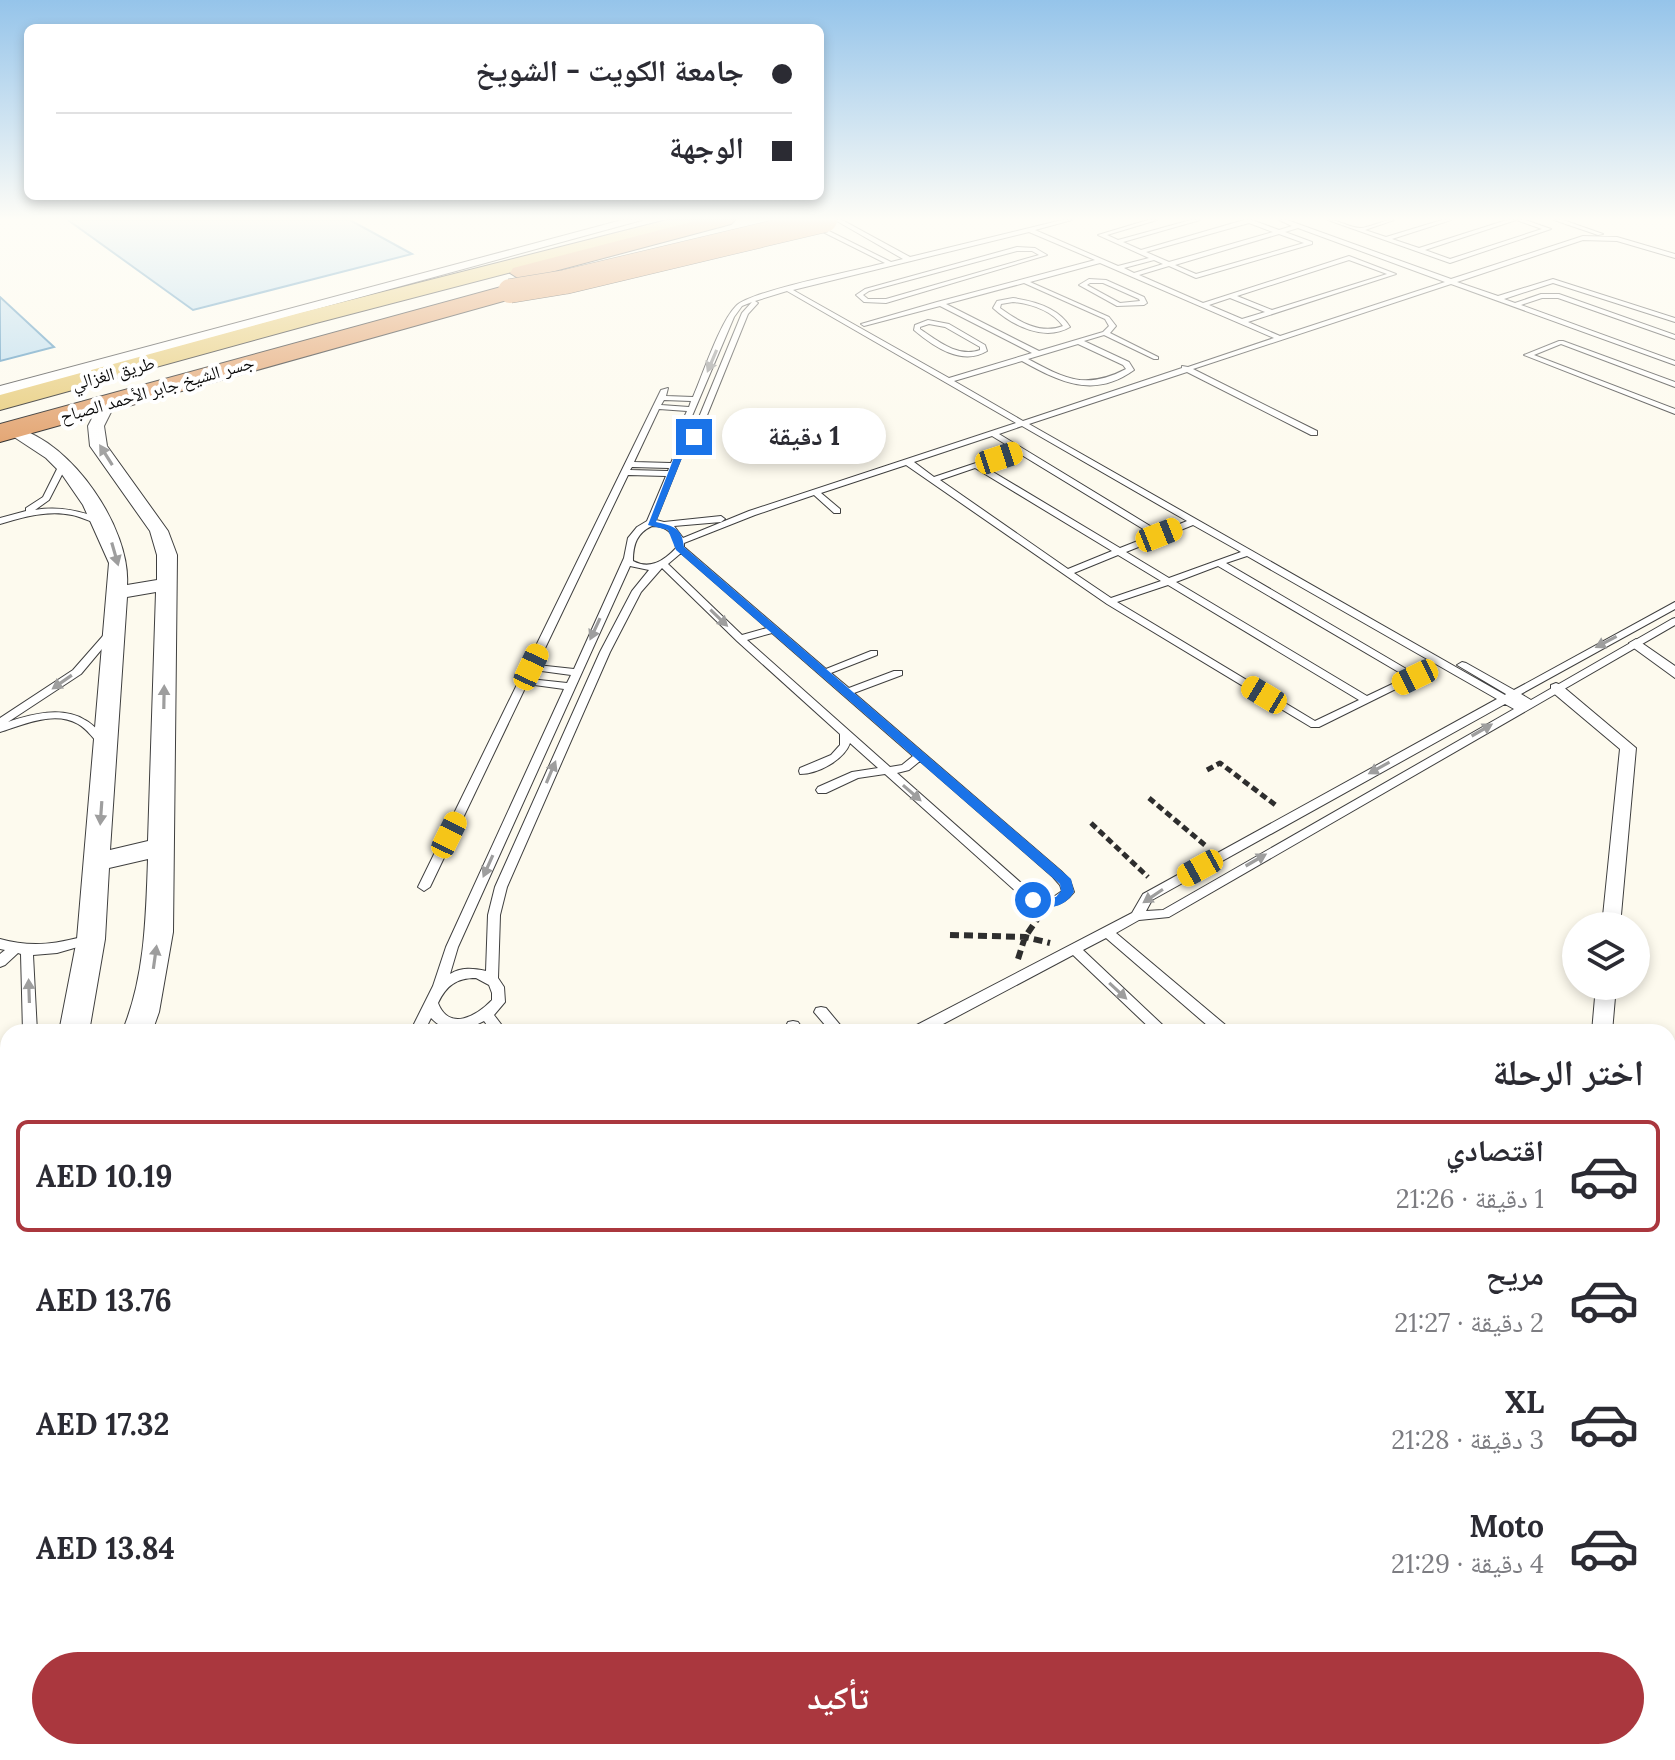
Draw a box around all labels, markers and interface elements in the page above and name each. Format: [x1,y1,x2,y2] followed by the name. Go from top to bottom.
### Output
[475,51,744,89] text: جامعة الكويت - الشويخ
[669,128,744,166] text: الوجهة
[57,350,257,429] street label: جسر الشيخ جابر الأحمد الصباح
[705,350,719,373] one-way arrow
[69,351,158,399] street label: طريق الغزالي
[722,409,886,465] callout: 1 دقيقة
[676,419,712,455] route end
[768,419,840,452] text: 1 دقيقة
[972,439,1026,477] car
[99,444,113,466] one-way arrow
[1132,515,1186,555] car
[109,542,121,567] one-way arrow
[709,609,728,627] one-way arrow
[588,617,602,640] one-way arrow
[1595,636,1618,649] one-way arrow
[510,640,552,694] car
[1388,656,1442,698] car
[1237,672,1291,718] car
[52,674,73,689] one-way arrow
[158,684,170,709] one-way arrow
[1470,723,1493,737] one-way arrow
[545,760,558,783] one-way arrow
[1368,761,1390,775] one-way arrow
[901,784,921,801] one-way arrow
[94,801,107,826] one-way arrow
[428,808,470,862] car
[1173,846,1227,890] car
[1245,853,1268,867] one-way arrow
[481,854,495,877] one-way arrow
[1015,882,1051,918] route start
[1142,888,1163,903] one-way arrow
[1562,912,1650,1000] map controls
[1562,912,1650,1000] button: layers
[149,944,162,969] one-way arrow
[22,978,35,1003] one-way arrow
[1109,981,1128,999] one-way arrow
[1493,1049,1644,1095] text: اختر الرحلة
[1446,1131,1544,1169] text: اقتصادي
[1568,1140,1640,1212] icon: car
[36,1157,173,1195] text: AED 10.19
[1396,1182,1544,1215] text: 1 دقيقة · 21:26
[1486,1255,1544,1293] text: مريح
[1568,1264,1640,1336] icon: car
[36,1281,172,1319] text: AED 13.76
[1394,1306,1544,1339] text: 2 دقيقة · 21:27
[1505,1383,1544,1421] text: XL
[1568,1388,1640,1460] icon: car
[36,1405,170,1443] text: AED 17.32
[1391,1423,1544,1456] text: 3 دقيقة · 21:28
[1469,1507,1544,1545] text: Moto
[1568,1512,1640,1584] icon: car
[36,1529,175,1567] text: AED 13.84
[1391,1547,1544,1580] text: 4 دقيقة · 21:29
[32,1652,1644,1744] button: تأكيد

